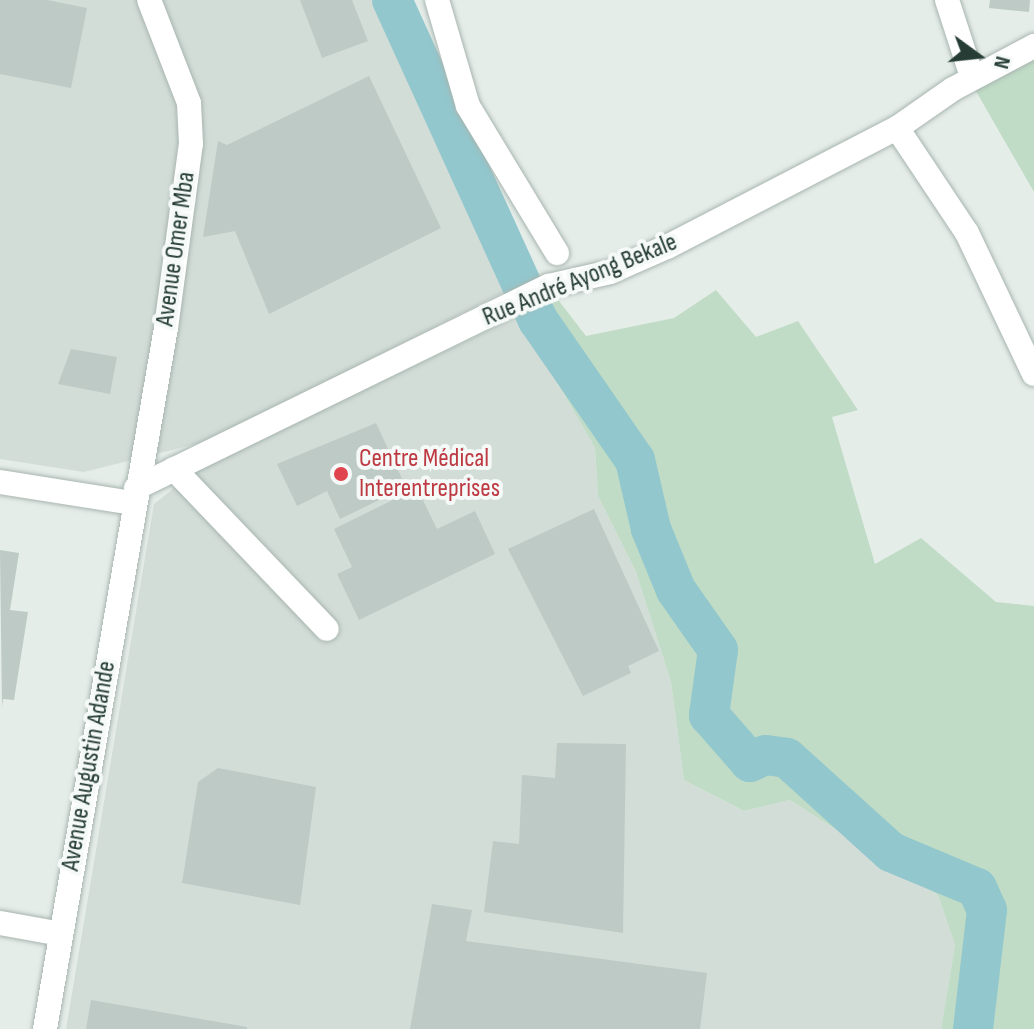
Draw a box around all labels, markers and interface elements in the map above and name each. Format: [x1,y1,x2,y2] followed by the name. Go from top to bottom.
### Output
[938,16,1018,96] north arrow
[987,53,1016,72] text: N
[150,170,202,328] street label: Avenue Omer Mba
[478,227,682,333] street label: Rue André Ayong Bekale
[359,443,500,504] place label: Centre Médical Interentreprises
[330,463,352,485] marker: Centre Médical Interentreprises
[55,659,123,873] street label: Avenue Augustin Adande

